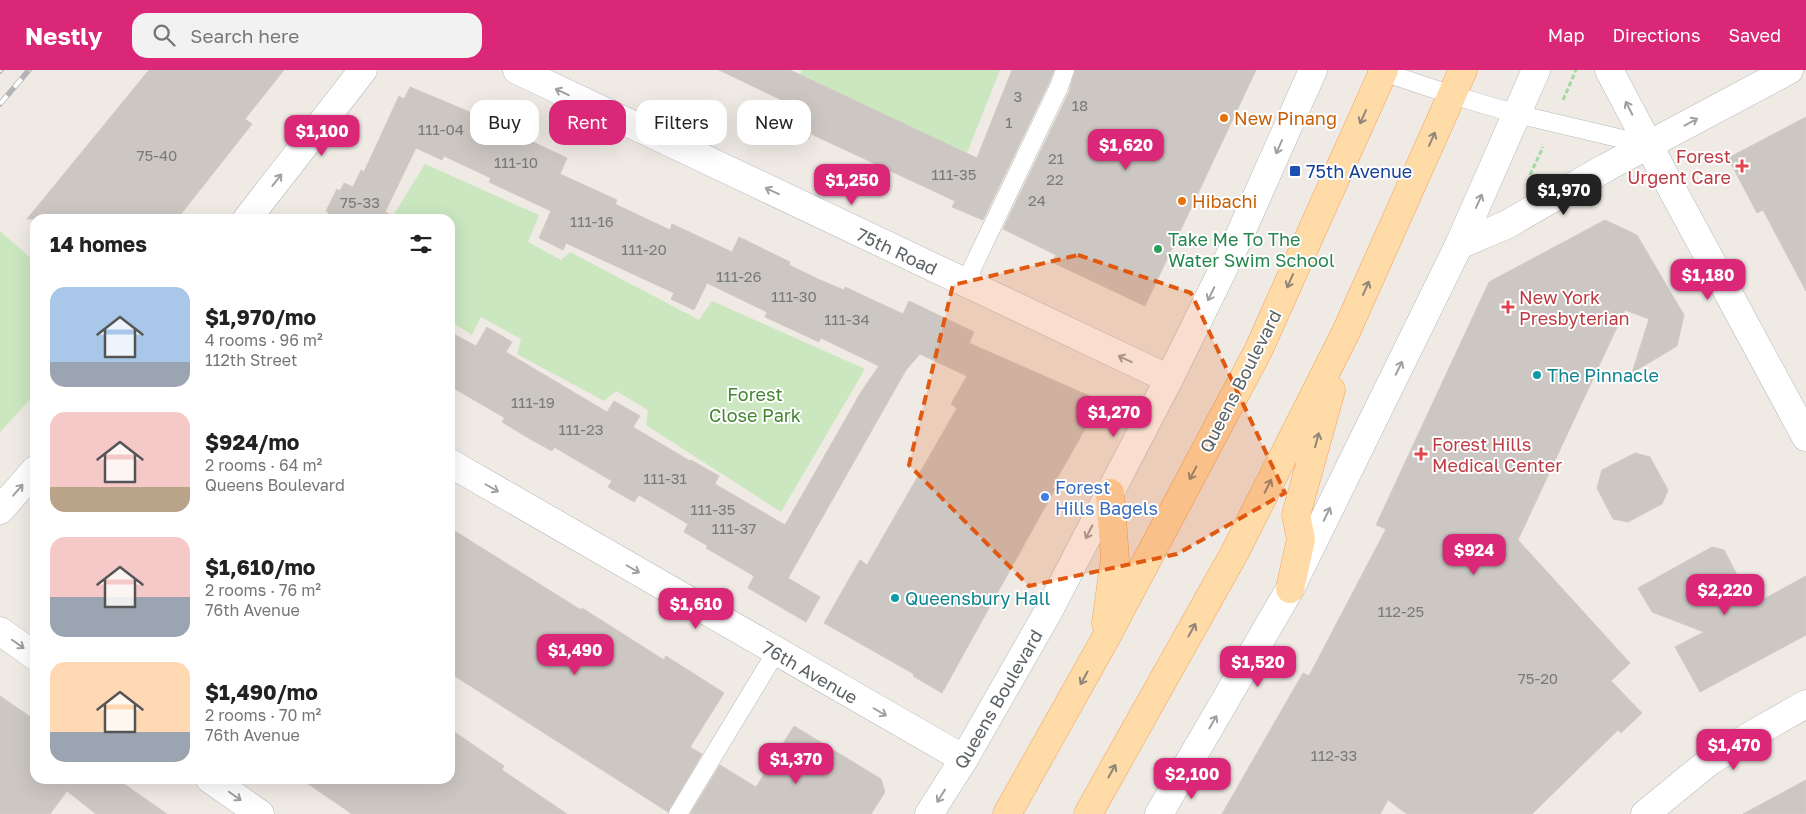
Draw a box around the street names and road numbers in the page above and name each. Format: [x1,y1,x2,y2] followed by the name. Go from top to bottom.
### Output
[853,223,941,279] street label: 75th Road
[1195,306,1285,456] street label: Queens Boulevard
[949,625,1047,773] street label: Queens Boulevard
[758,636,862,708] street label: 76th Avenue

